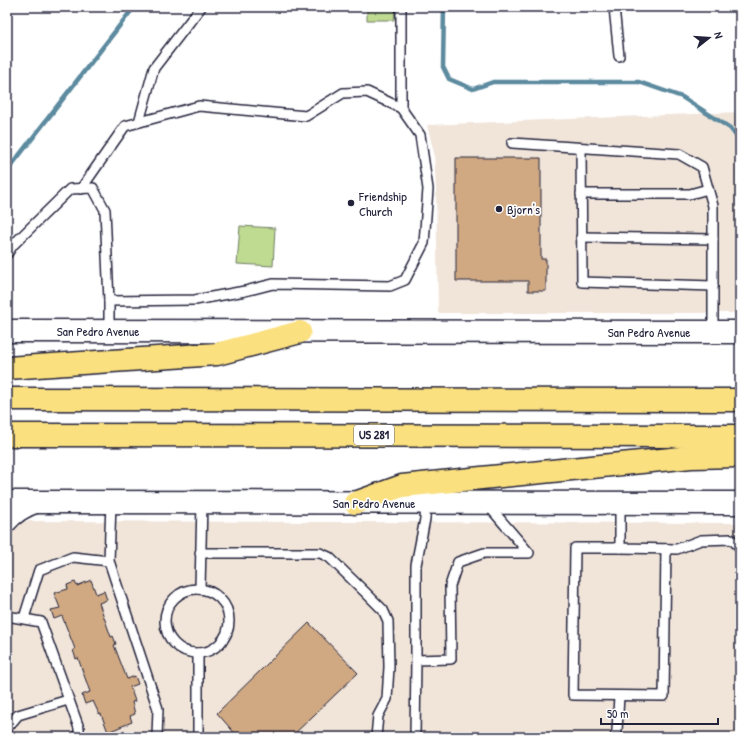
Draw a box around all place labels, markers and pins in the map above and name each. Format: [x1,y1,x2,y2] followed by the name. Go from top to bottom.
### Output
[358,187,407,220] place label: Friendship Church
[346,198,356,208] marker: Friendship Church
[507,200,540,218] place label: Bjorn's
[494,204,504,214] marker: Bjorn's

